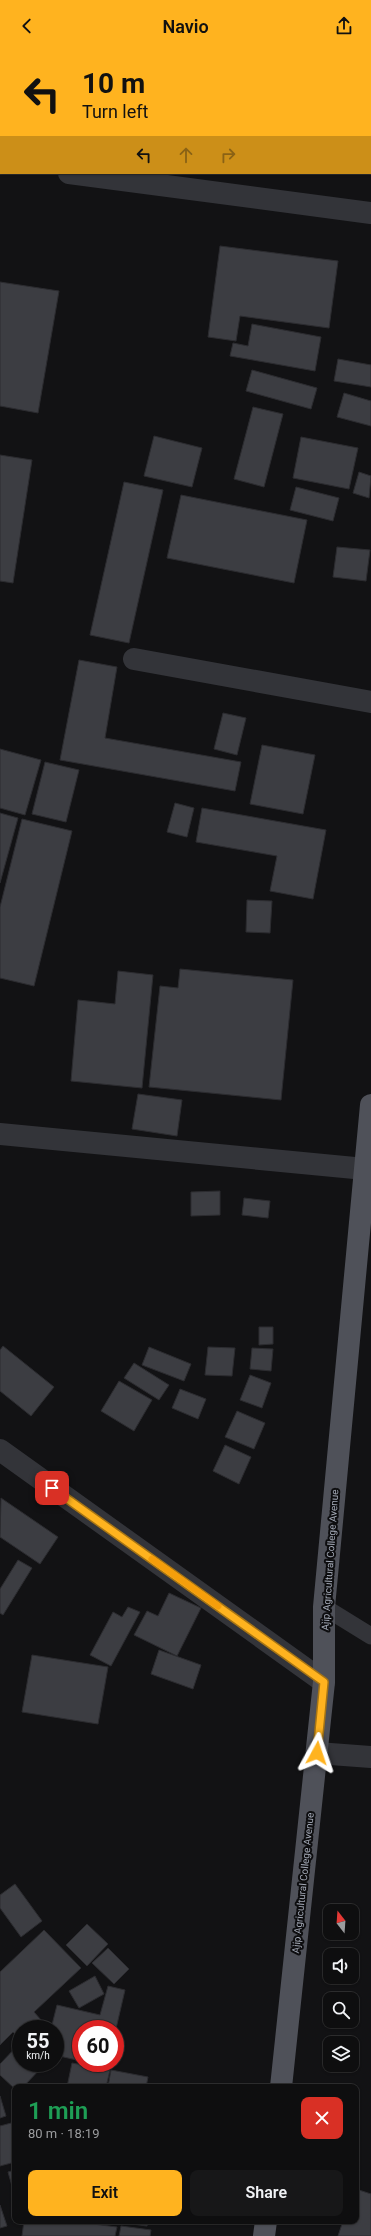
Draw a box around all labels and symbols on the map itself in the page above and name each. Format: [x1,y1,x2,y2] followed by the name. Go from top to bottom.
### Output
[35,1471,69,1505] pin
[320,1489,340,1631] street label: Ajip Agricultural College Avenue
[296,1732,338,1774] position arrow
[290,1812,316,1954] street label: Ajip Agricultural College Avenue
[323,1904,359,1940] north arrow
[72,2020,124,2072] speed limit sign: 60

